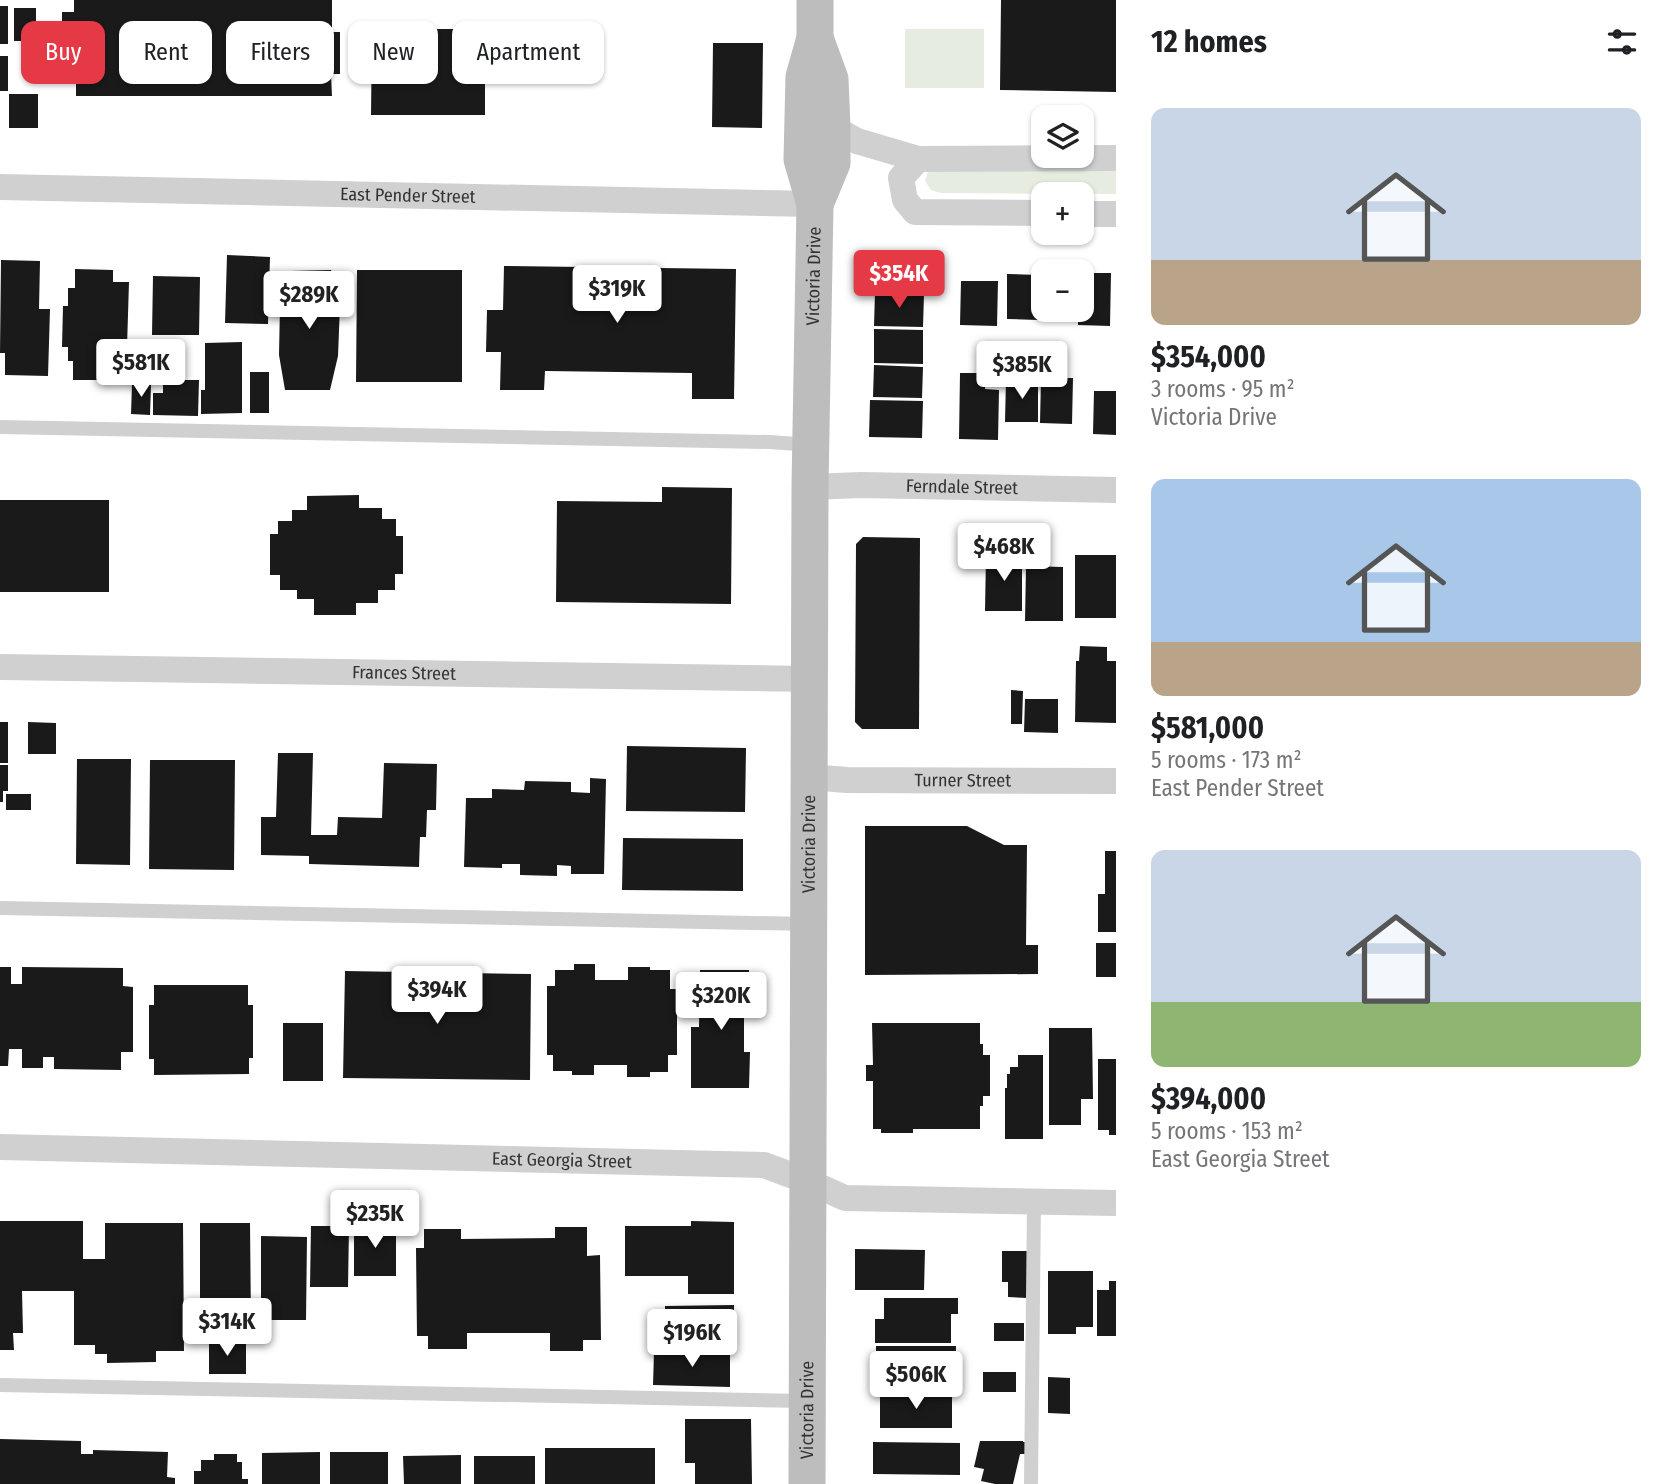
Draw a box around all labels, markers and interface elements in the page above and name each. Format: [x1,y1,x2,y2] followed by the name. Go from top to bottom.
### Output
[21,21,105,84] chip: Buy
[119,21,212,84] chip: Rent
[226,21,334,84] chip: Filters
[348,21,438,84] chip: New
[452,21,604,84] chip: Apartment
[1603,23,1641,61] icon: filters
[1151,24,1267,60] text: 12 homes
[1031,105,1094,322] map controls
[1031,105,1094,168] button: layers
[1333,154,1459,280] icon: home
[1031,182,1094,245] button: +
[340,183,476,208] street label: East Pender Street
[802,226,826,326] street label: Victoria Drive
[850,250,948,310] pin: $354K
[870,259,928,287] text: $354K
[1031,259,1094,322] button: −
[568,266,666,325] pin: $319K
[260,272,358,331] pin: $289K
[589,274,645,302] text: $319K
[279,280,339,308] text: $289K
[1151,339,1266,375] text: $354,000
[92,340,190,399] pin: $581K
[973,342,1071,401] pin: $385K
[112,348,170,376] text: $581K
[992,350,1052,378] text: $385K
[1151,375,1295,403] text: 3 rooms · 95 m²
[1151,403,1277,431] text: Victoria Drive
[906,475,1018,499] street label: Ferndale Street
[955,524,1053,583] pin: $468K
[1333,525,1459,651] icon: home
[974,532,1034,560] text: $468K
[352,661,456,685] street label: Frances Street
[1151,710,1264,746] text: $581,000
[1151,746,1302,774] text: 5 rooms · 173 m²
[915,769,1011,792] street label: Turner Street
[1151,774,1324,802] text: East Pender Street
[798,795,820,893] street label: Victoria Drive
[1333,896,1459,1022] icon: home
[388,967,486,1026] pin: $394K
[672,972,770,1032] pin: $320K
[407,975,467,1003] text: $394K
[692,981,750,1009] text: $320K
[1151,1081,1266,1117] text: $394,000
[1151,1117,1303,1145] text: 5 rooms · 153 m²
[1151,1145,1330,1173] text: East Georgia Street
[492,1148,632,1173] street label: East Georgia Street
[326,1190,424,1250] pin: $235K
[346,1199,404,1227] text: $235K
[178,1298,276,1358] pin: $314K
[199,1307,255,1335] text: $314K
[643,1310,741,1369] pin: $196K
[663,1318,721,1346] text: $196K
[867,1352,965,1411] pin: $506K
[886,1360,946,1388] text: $506K
[796,1361,818,1459] street label: Victoria Drive

